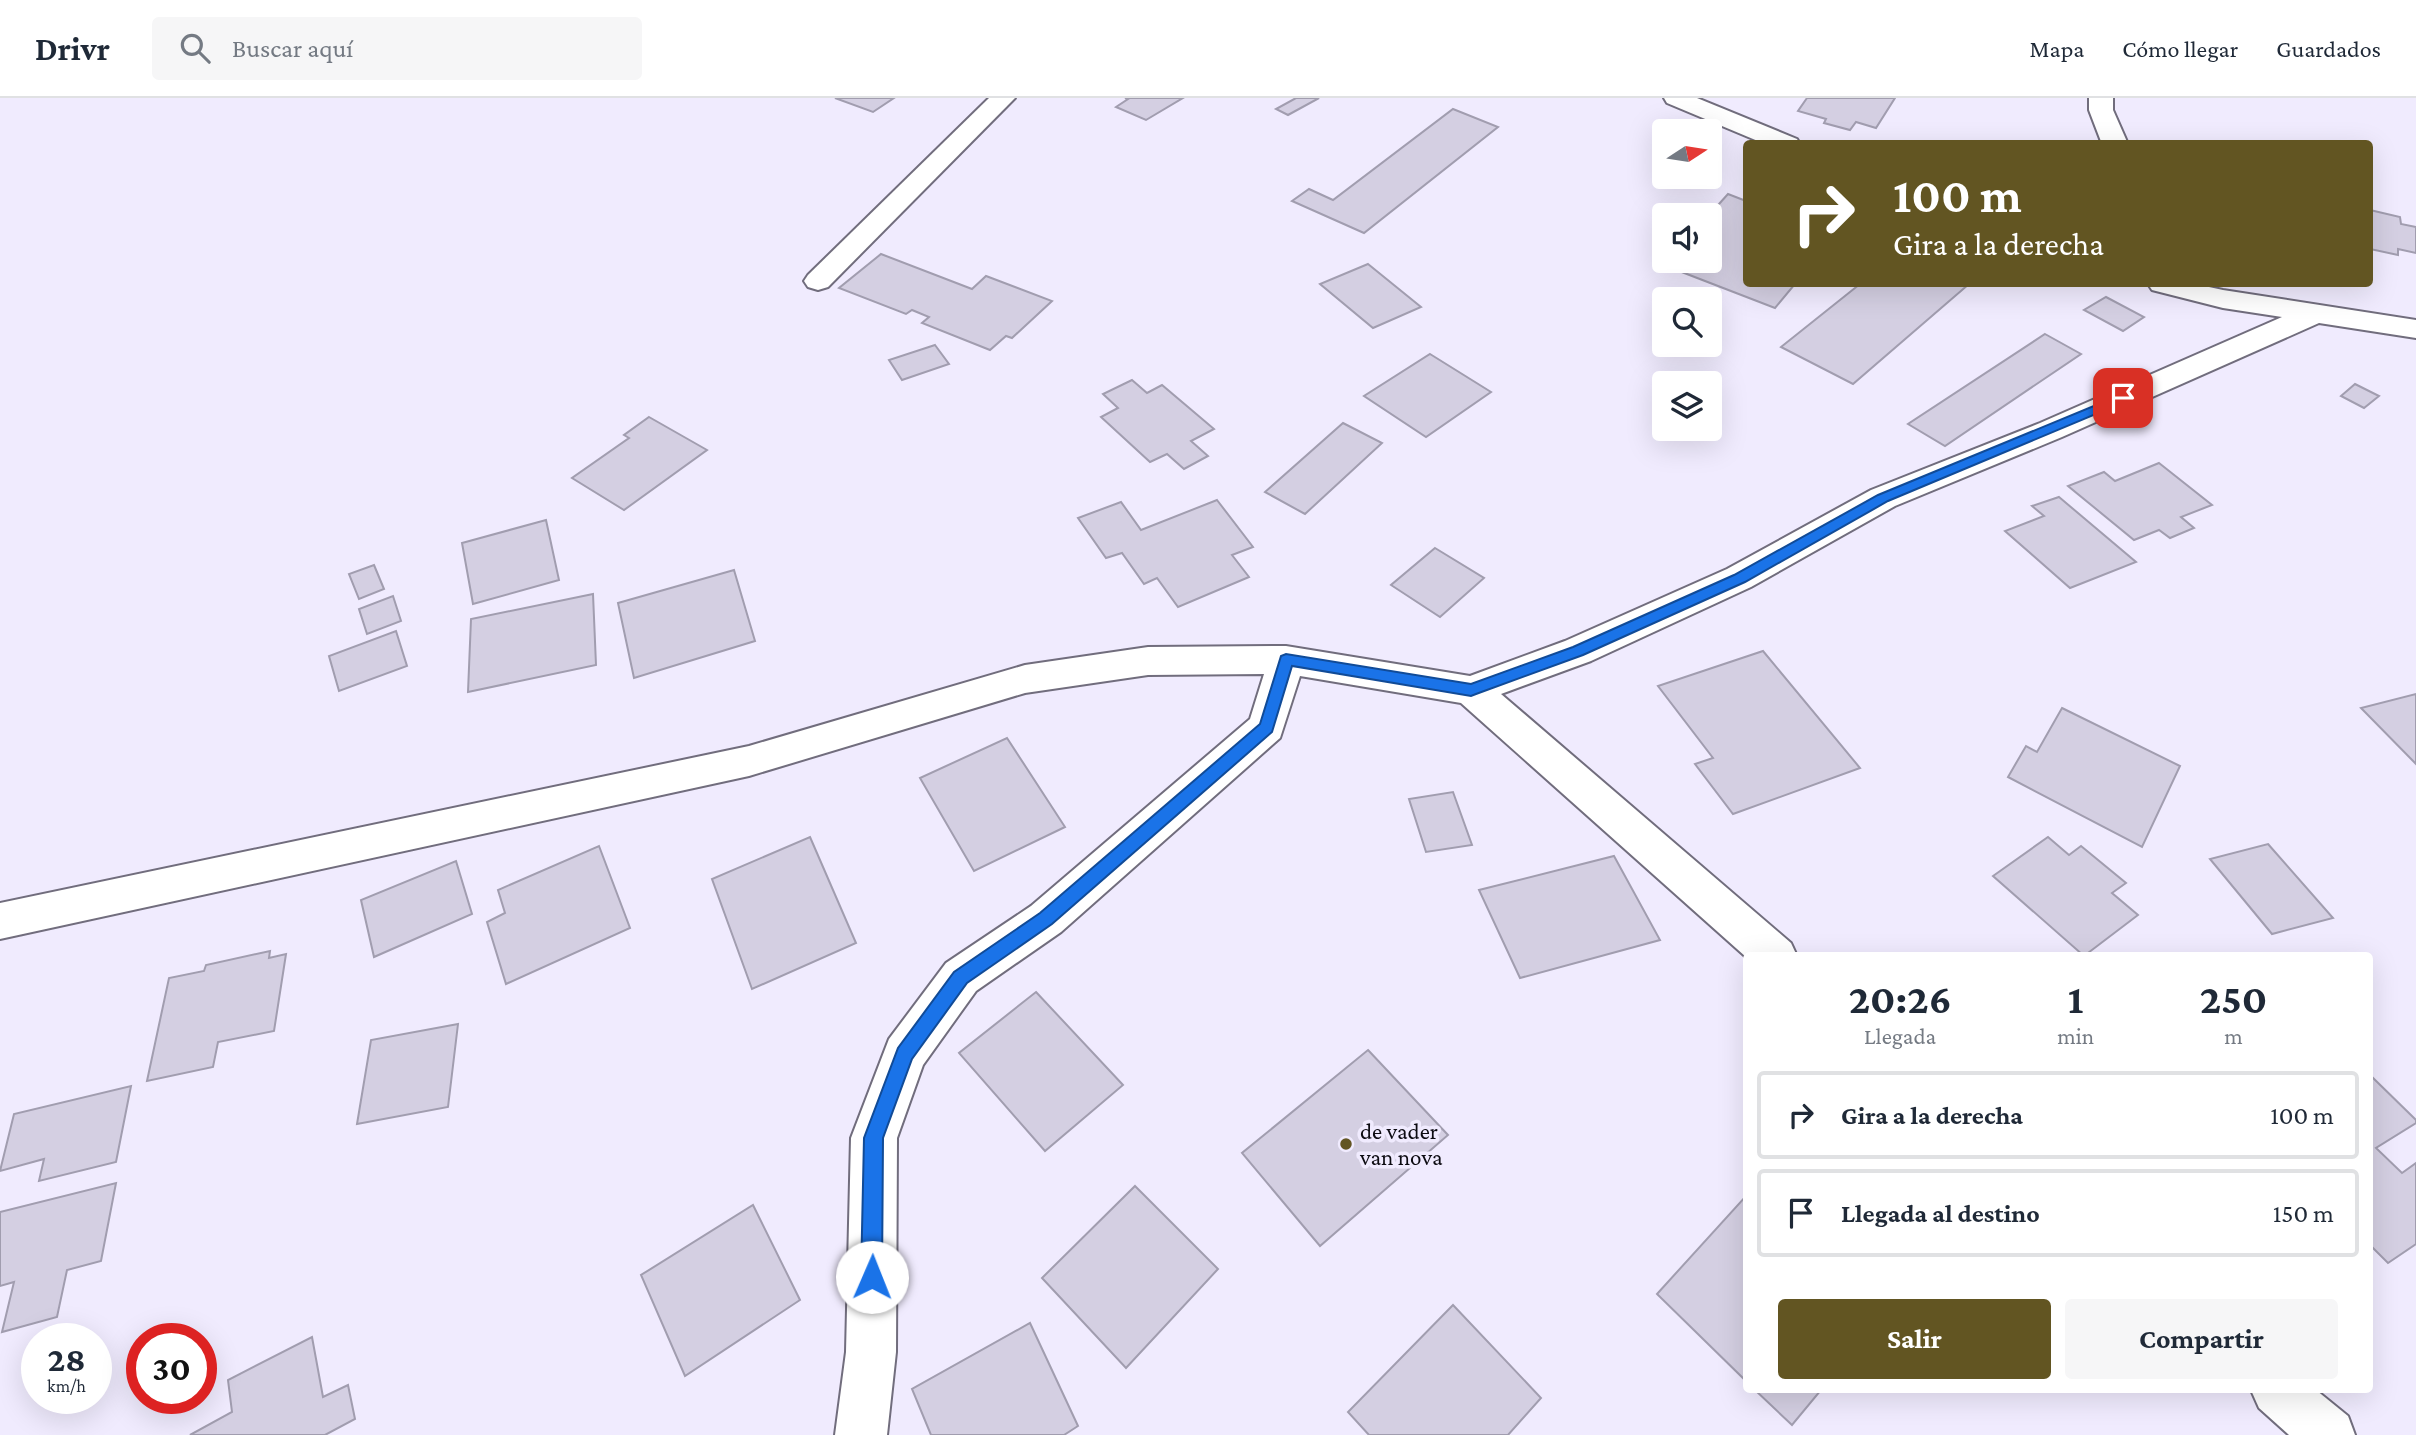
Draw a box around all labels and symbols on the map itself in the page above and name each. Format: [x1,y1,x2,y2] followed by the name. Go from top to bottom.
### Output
[1652,119,1722,189] north arrow
[2093,368,2153,428] pin
[1359,1118,1443,1170] place label: de vader van nova
[1338,1136,1354,1152] marker: de vader van nova
[835,1240,909,1314] position arrow
[126,1323,217,1414] speed limit sign: 30

